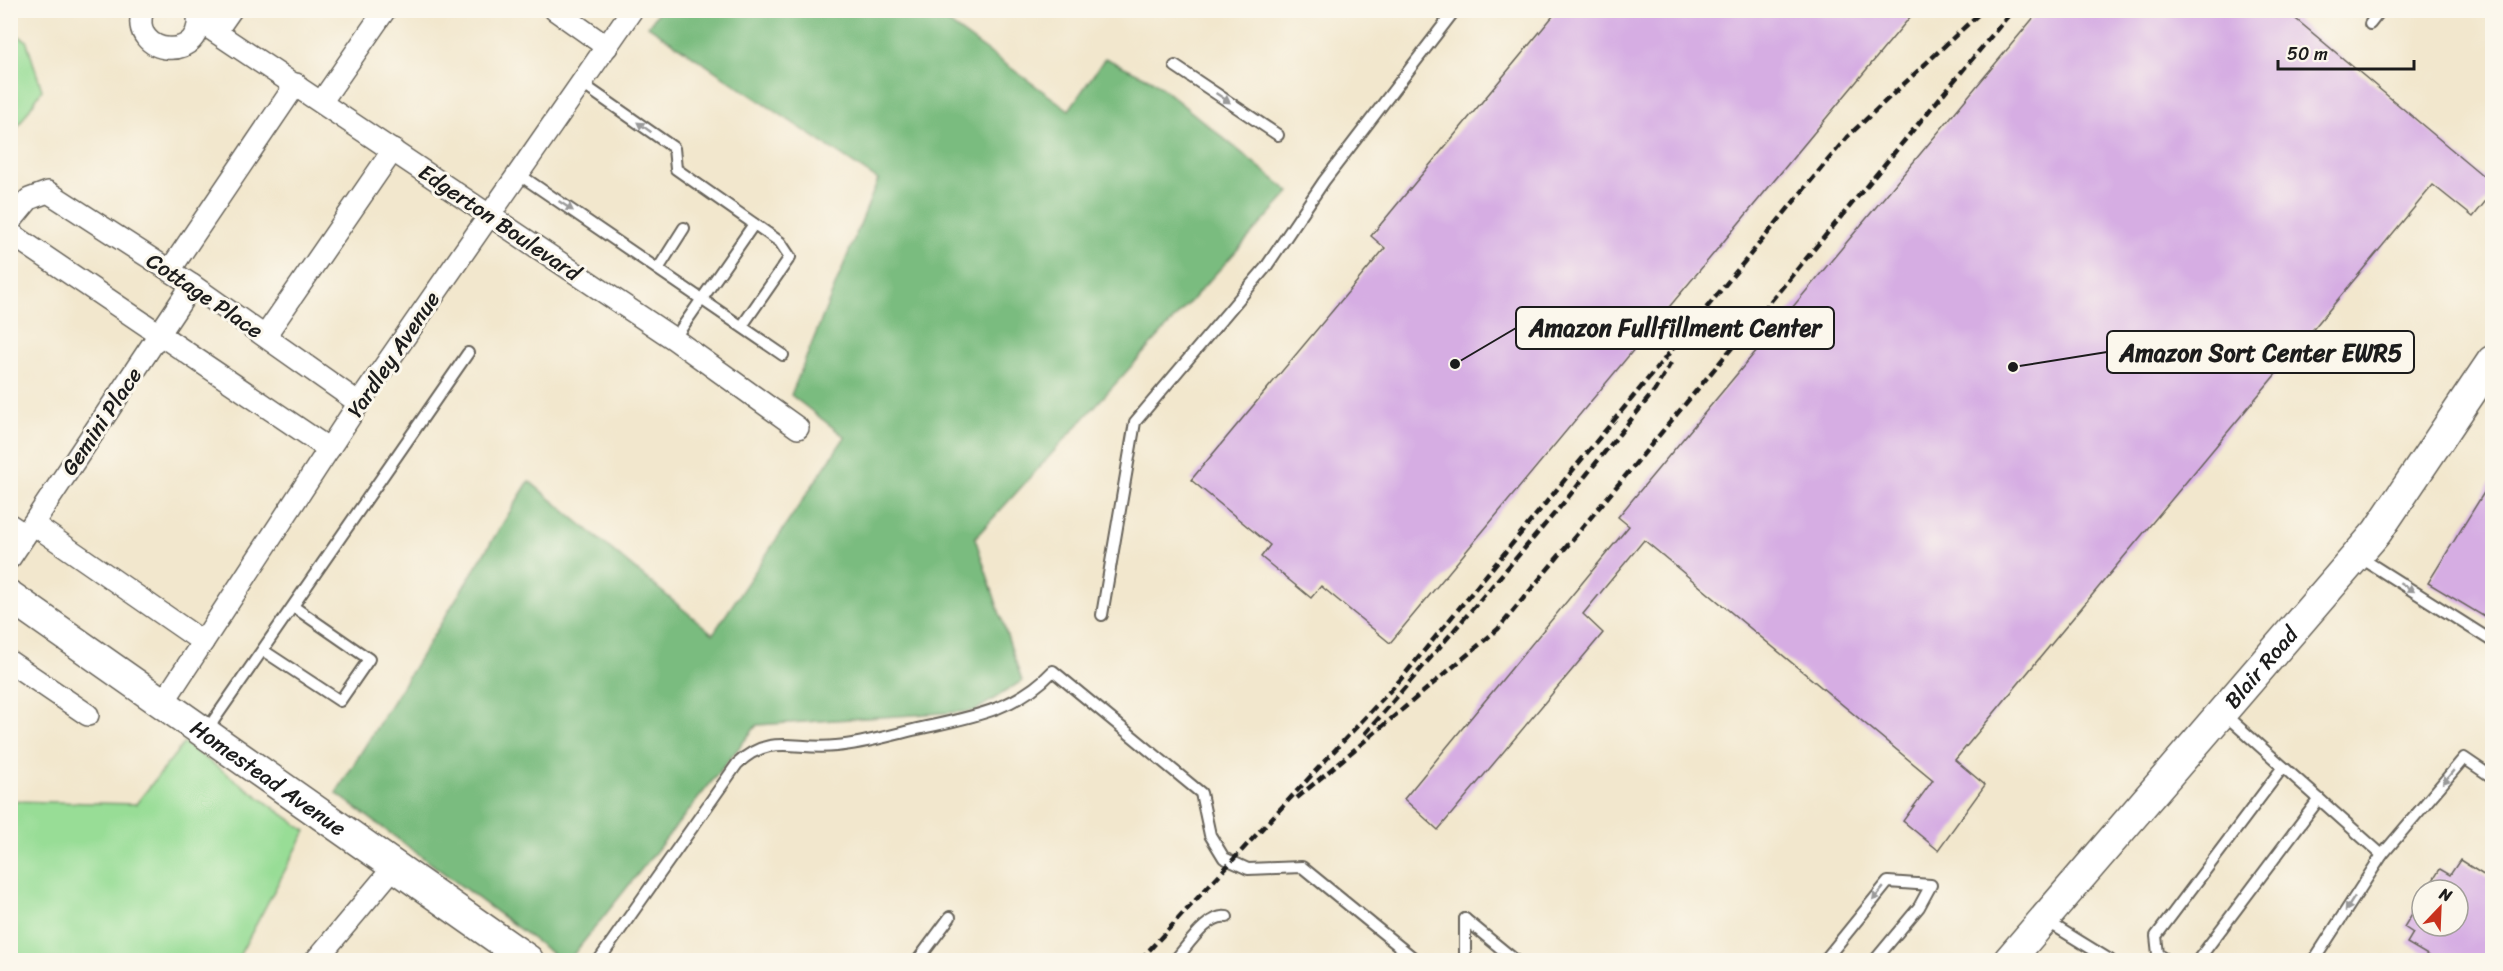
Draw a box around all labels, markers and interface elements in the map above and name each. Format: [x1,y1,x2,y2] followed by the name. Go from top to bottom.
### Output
[2278,33,2414,71] scale bar
[2287,38,2328,70] text: 50 m
[1215,92,1231,104] one-way arrow
[637,121,653,133] one-way arrow
[410,153,590,292] street label: Edgerton Boulevard
[557,200,573,212] one-way arrow
[138,242,271,349] street label: Cottage Place
[336,283,451,426] street label: Yardley Avenue
[1516,307,1834,349] callout: Amazon Fullfillment Center
[1528,307,1823,349] text: Amazon Fullfillment Center
[2107,331,2414,373] callout: Amazon Sort Center EWR5
[2119,332,2403,374] text: Amazon Sort Center EWR5
[50,359,152,484] street label: Gemini Place
[2399,581,2415,592] one-way arrow
[2214,616,2309,718] street label: Blair Road
[182,709,355,847] street label: Homestead Avenue
[2442,769,2455,784] one-way arrow
[2410,878,2470,938] north arrow
[2434,879,2457,911] text: N
[1873,887,1885,902] one-way arrow
[2344,896,2356,912] one-way arrow

